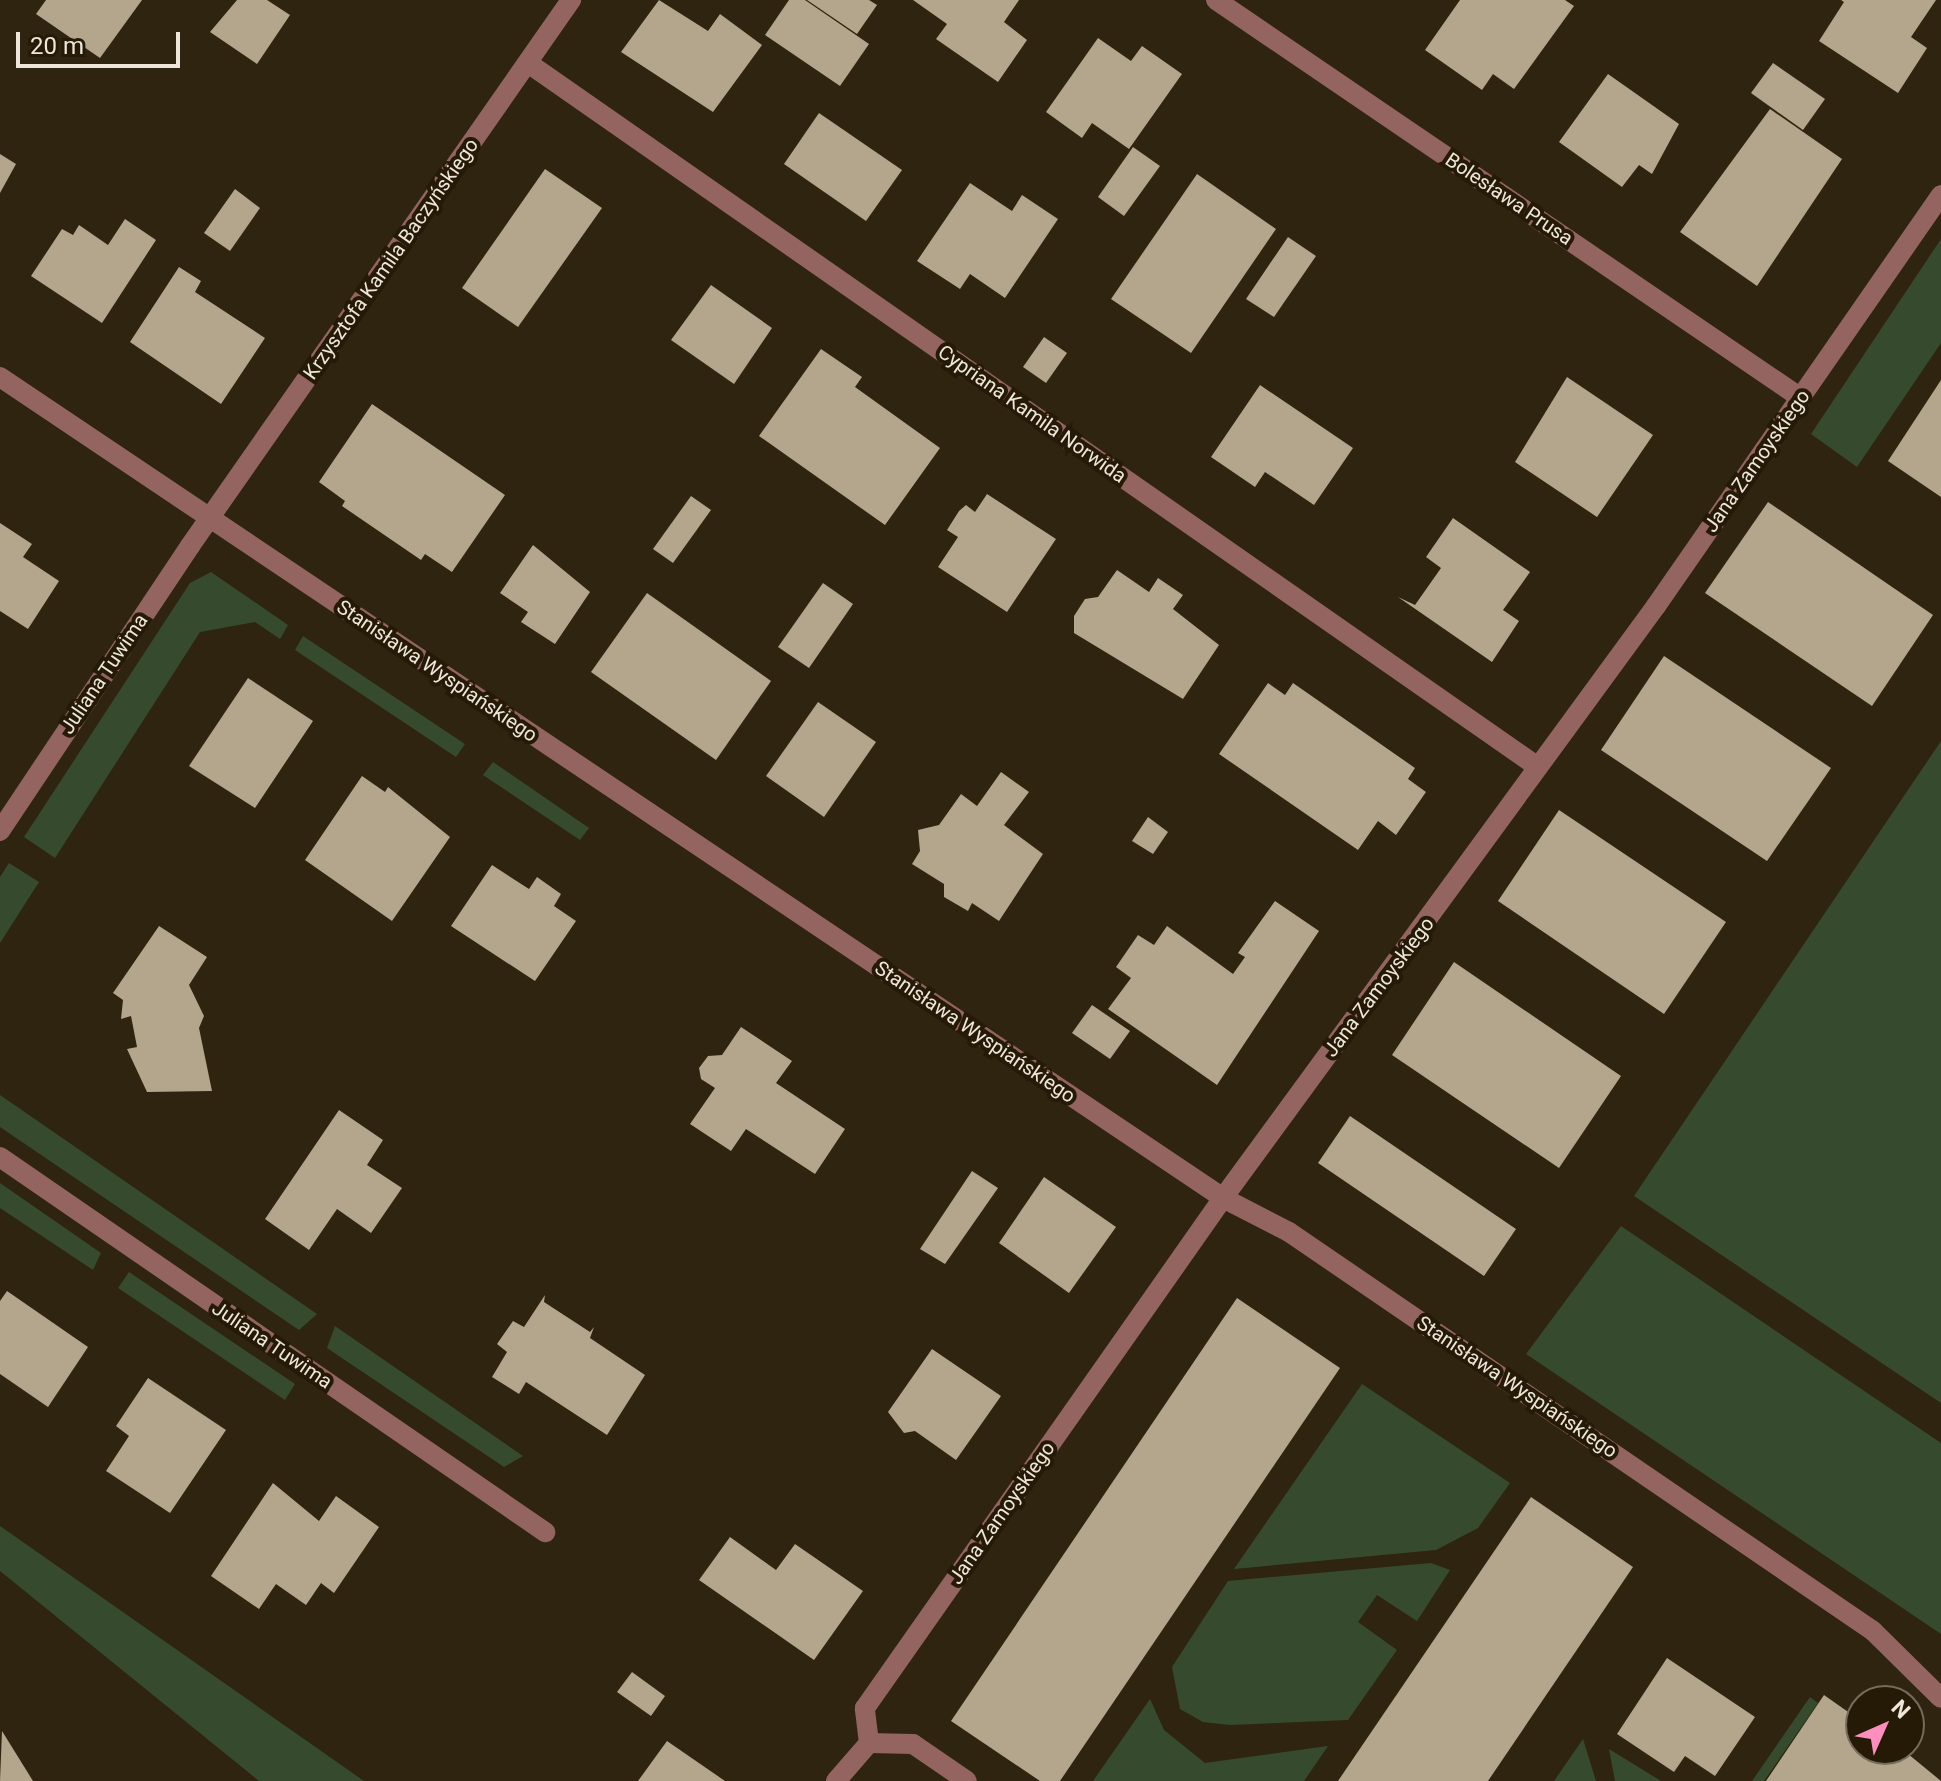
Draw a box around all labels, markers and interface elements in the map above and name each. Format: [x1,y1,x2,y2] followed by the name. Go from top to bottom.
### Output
[20,16,184,66] scale bar
[30,32,84,60] text: 20 m
[298,134,484,384] street label: Krzysztofa Kamila Baczyńskiego
[1441,148,1577,250] street label: Bolesława Prusa
[933,340,1131,488] street label: Cypriana Kamila Norwida
[1699,385,1815,537] street label: Jana Zamoyskiego
[332,595,542,747] street label: Stanisława Wyspiańskiego
[55,609,153,739] street label: Juliana Tuwima
[1319,912,1439,1062] street label: Jana Zamoyskiego
[870,956,1080,1108] street label: Stanisława Wyspiańskiego
[207,1296,337,1394] street label: Juliana Tuwima
[1412,1311,1622,1463] street label: Stanisława Wyspiańskiego
[944,1437,1060,1589] street label: Jana Zamoyskiego
[1845,1685,1925,1765] north arrow
[1887,1695,1915,1723] text: N

